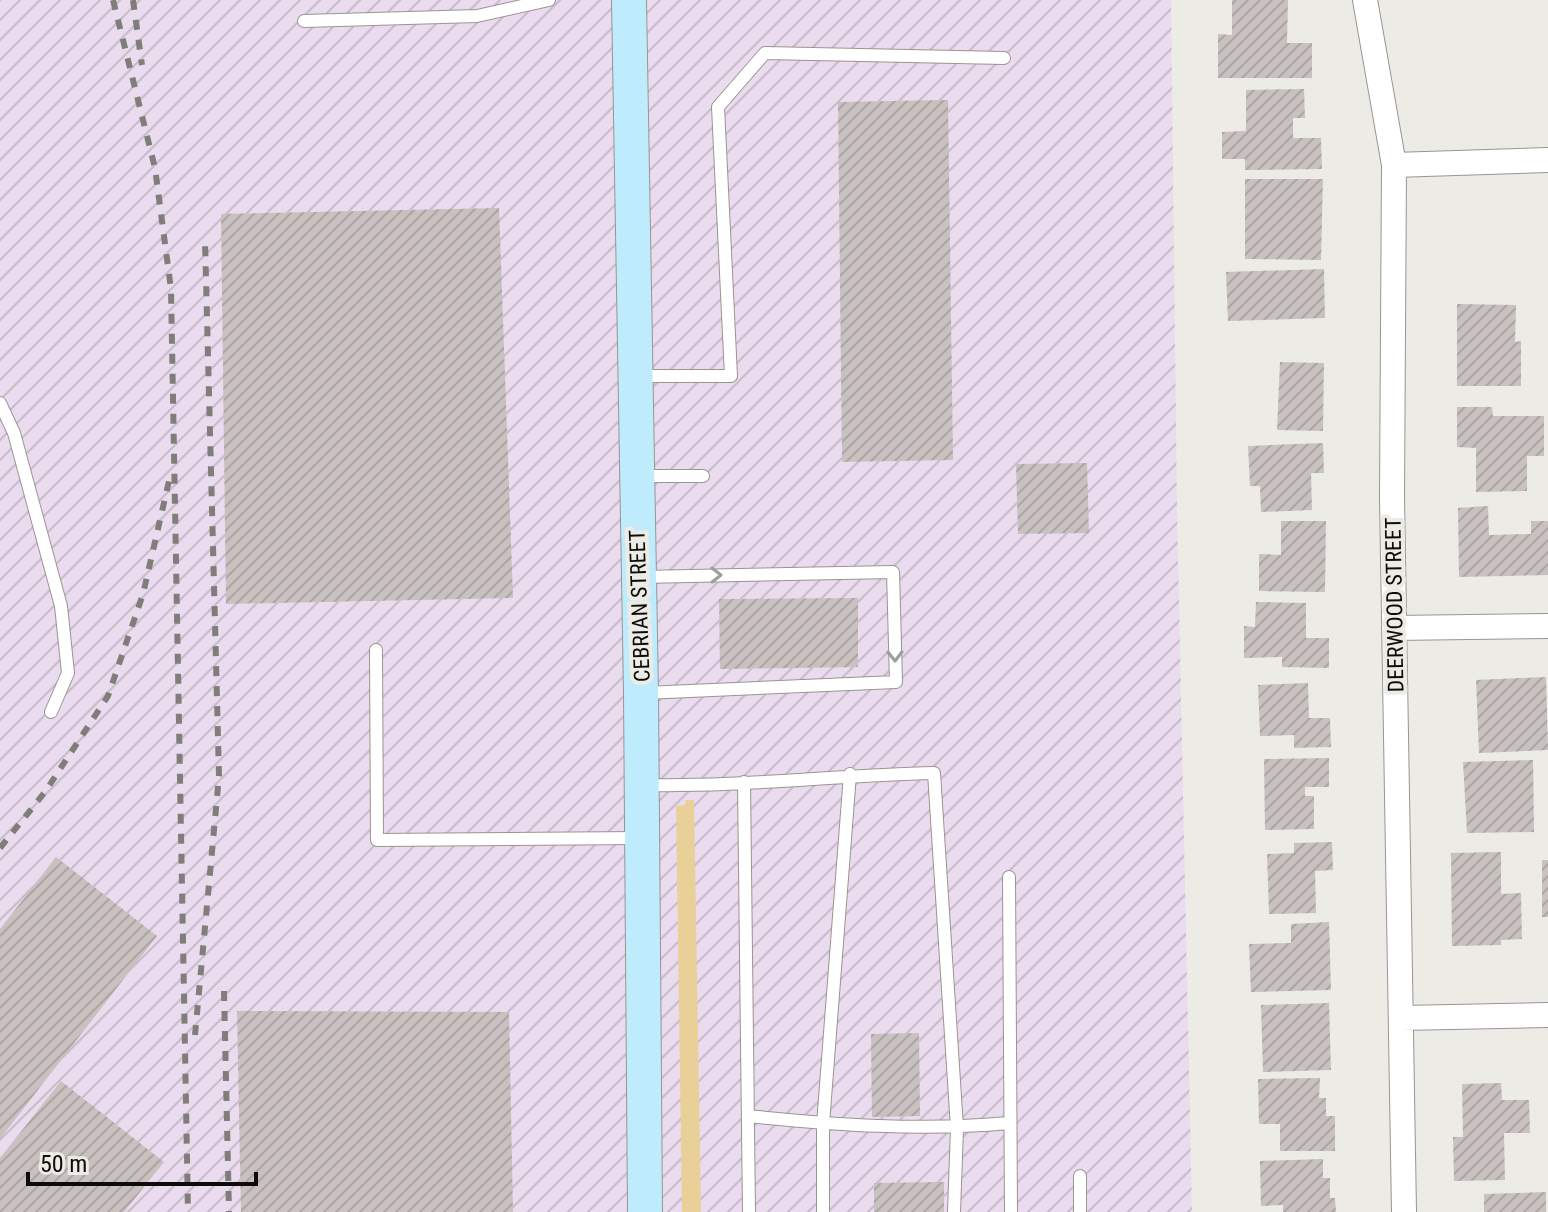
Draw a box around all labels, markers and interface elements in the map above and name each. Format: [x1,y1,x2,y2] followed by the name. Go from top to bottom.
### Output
[1380,517,1409,693] street label: DEERWOOD STREET
[624,529,655,682] street label: CEBRIAN STREET
[710,567,723,584] one-way arrow
[886,650,904,663] one-way arrow
[28,1136,256,1186] scale bar
[40,1150,87,1178] text: 50 m

